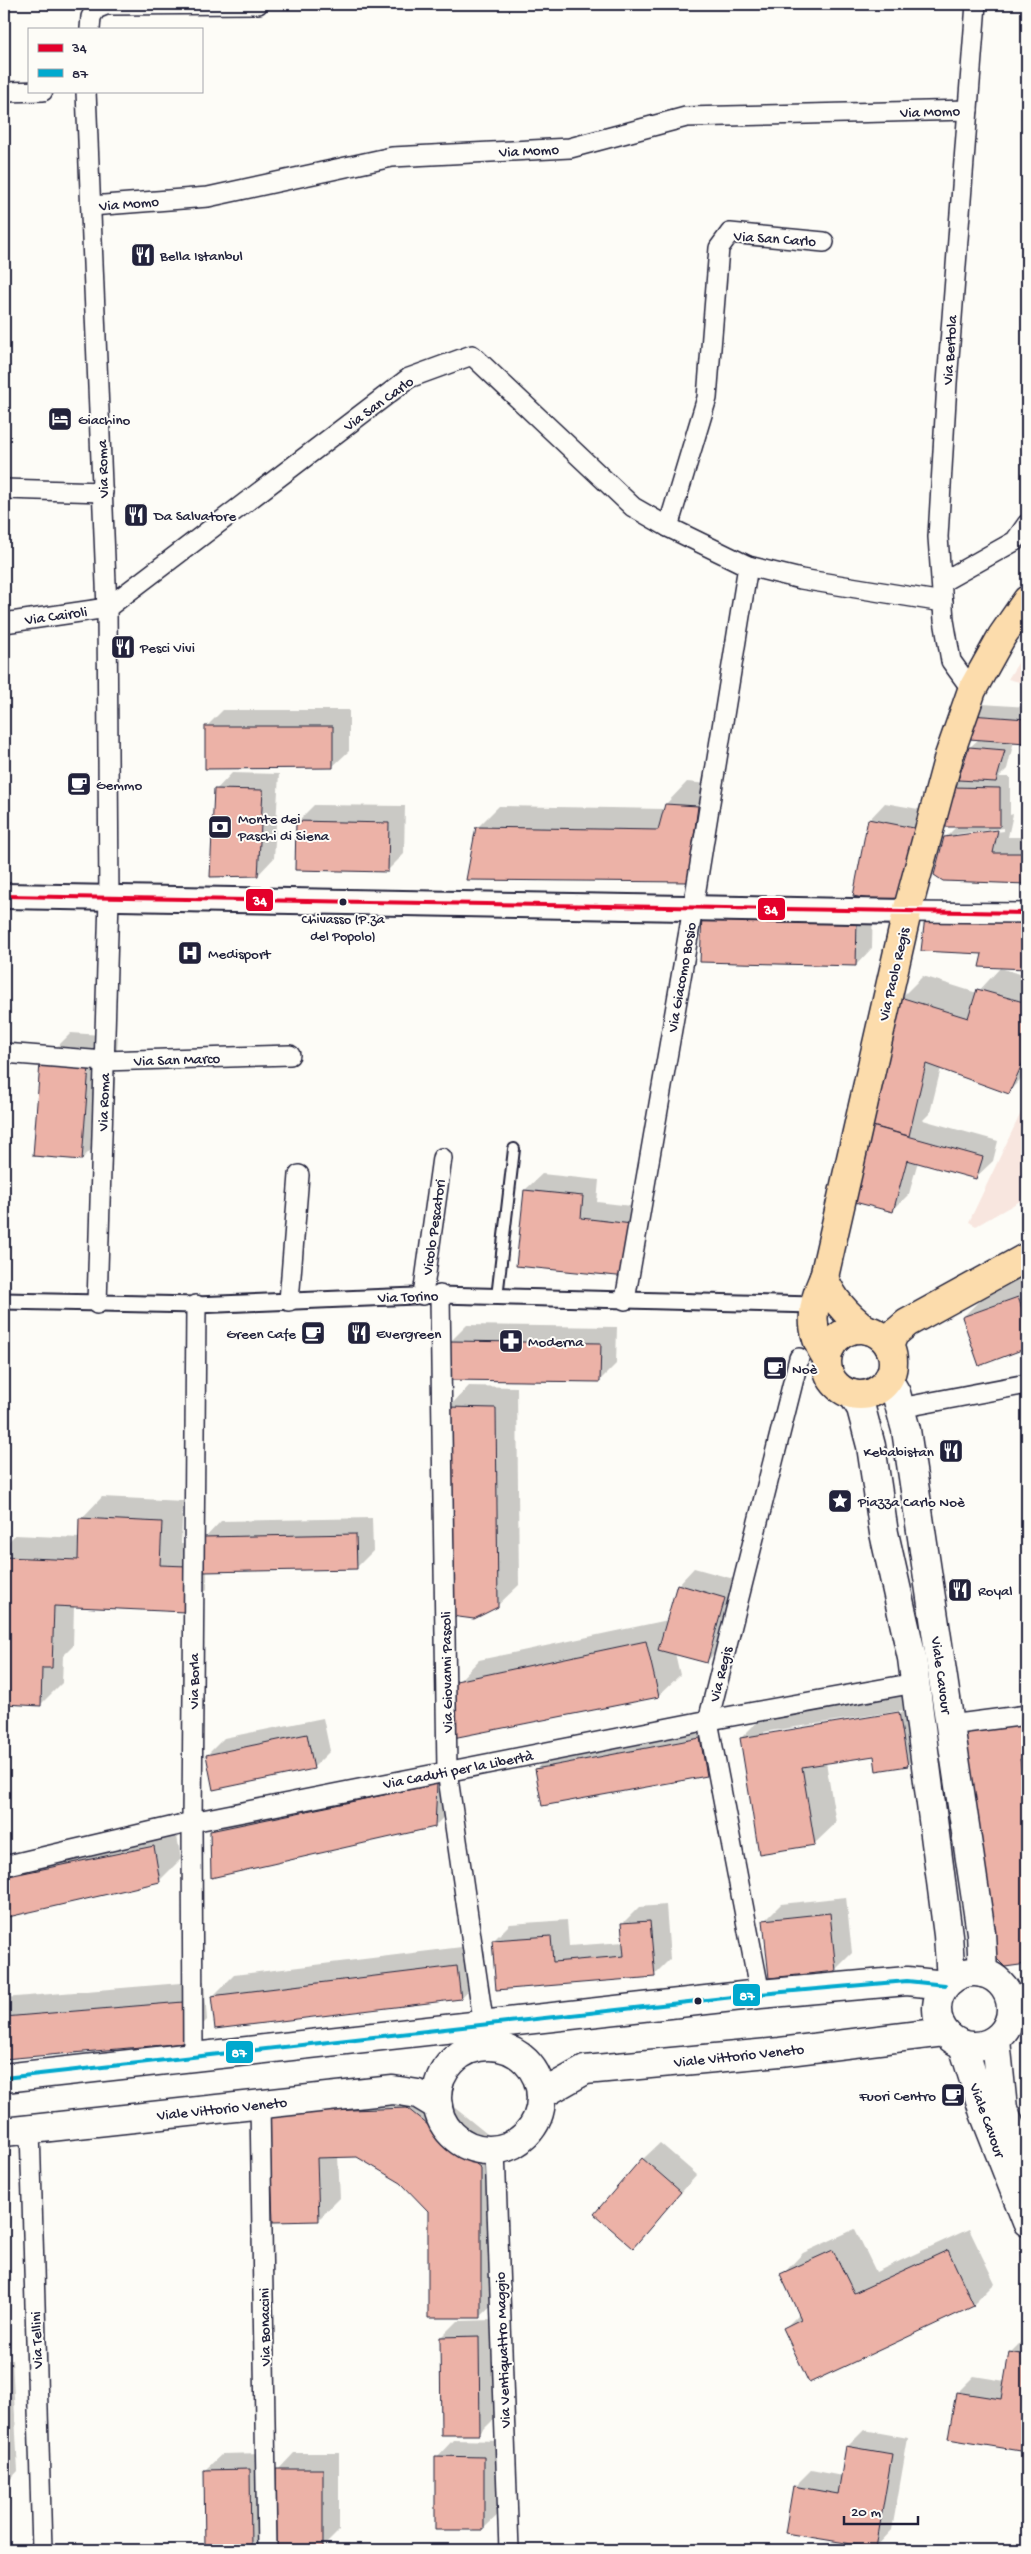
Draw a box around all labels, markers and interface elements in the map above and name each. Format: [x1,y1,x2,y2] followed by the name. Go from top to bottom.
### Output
[28,28,202,92] legend
[71,40,87,58] text: 34
[72,66,89,84] text: 87
[899,103,961,123] street label: Via Momo
[498,141,560,163] street label: Via Momo
[97,193,160,217] street label: Via Momo
[732,228,817,252] street label: Via San Carlo
[130,242,156,268] restaurant icon: Bella Istanbul
[159,248,243,266] place label: Bella Istanbul
[940,314,962,387] street label: Via Bertola
[340,373,418,437] street label: Via San Carlo
[47,406,73,432] hotel icon: Giachino
[78,412,131,430] place label: Giachino
[94,439,114,499] street label: Via Roma
[123,502,149,528] restaurant icon: Da Salvatore
[153,508,236,526] place label: Da Salvatore
[23,604,89,630] street label: Via Cairoli
[110,634,136,660] restaurant icon: Pesci Vivi
[139,640,195,658] place label: Pesci Vivi
[66,771,92,797] cafe icon: Gemmo
[96,777,143,795] place label: Gemmo
[237,811,330,846] place label: Monte dei Paschi di Siena
[207,814,233,840] bank icon: Monte dei Paschi di Siena
[245,888,274,912] line badge: 34
[252,894,267,911] text: 34
[338,897,348,907] marker: Chivasso (P.za del Popolo)
[757,897,786,921] line badge: 34
[763,903,778,920] text: 34
[301,912,386,946] place label: Chivasso (P.za del Popolo)
[664,921,702,1035] street label: Via Giacomo Bosio
[875,925,915,1024] street label: Via Paolo Regis
[177,940,203,966] hospital icon: Medisport
[208,946,272,964] place label: Medisport
[133,1050,221,1072] street label: Via San Marco
[95,1072,115,1132] street label: Via Roma
[419,1178,451,1277] street label: Vicolo Pescatori
[377,1288,439,1308] street label: Via Torino
[300,1320,326,1346] cafe icon: Green Cafe
[346,1320,372,1346] restaurant icon: Evergreen
[226,1326,296,1344] place label: Green Cafe
[376,1326,441,1344] place label: Evergreen
[498,1328,524,1354] pharmacy icon: Moderna
[528,1334,584,1352] place label: Moderna
[762,1355,788,1381] cafe icon: Noè
[792,1361,818,1379] place label: Noè
[938,1438,964,1464] restaurant icon: Kebabistan
[863,1444,934,1462] place label: Kebabistan
[827,1488,853,1514] place icon: Piazza Carlo Noè
[857,1494,965,1512] place label: Piazza Carlo Noè
[947,1577,973,1603] restaurant icon: Royal
[978,1583,1013,1601] place label: Royal
[438,1611,458,1734] street label: Via Giovanni Pascoli
[926,1635,955,1717] street label: Viale Cavour
[706,1644,738,1705] street label: Via Regis
[186,1652,204,1710] street label: Via Borla
[381,1747,535,1794] street label: Via Caduti per la Libertà
[732,1983,761,2007] line badge: 87
[740,1989,755,2006] text: 87
[693,1996,703,2006] unlabelled marker
[225,2040,254,2064] line badge: 87
[672,2041,805,2073] street label: Viale Vittorio Veneto
[232,2046,247,2063] text: 87
[964,2080,1008,2162] street label: Viale Cavour
[940,2082,966,2108] cafe icon: Fuori Centro
[858,2088,936,2106] place label: Fuori Centro
[155,2094,288,2126] street label: Viale Vittorio Veneto
[492,2271,516,2429] street label: Via Ventiquattro Maggio
[256,2288,276,2367] street label: Via Bonaccini
[28,2311,48,2370] street label: Via Tellini
[844,2494,917,2526] scale bar
[851,2504,881,2522] text: 20 m

